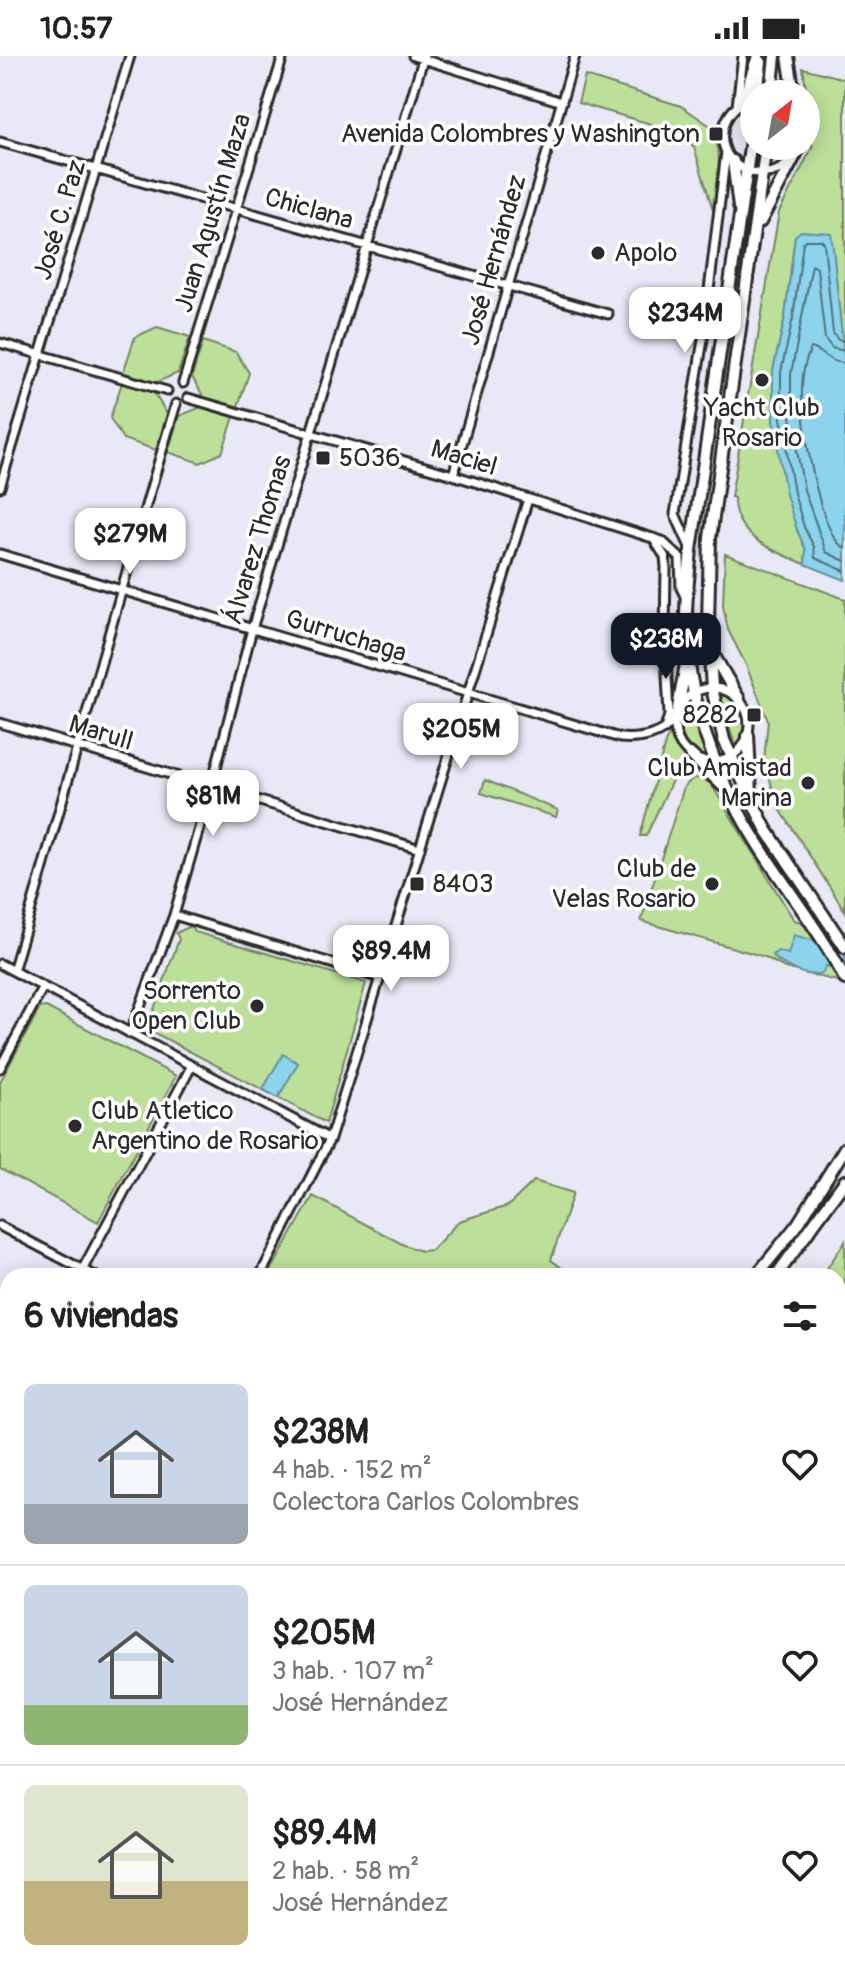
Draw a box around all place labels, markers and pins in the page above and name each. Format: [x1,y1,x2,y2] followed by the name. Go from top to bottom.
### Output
[341,118,700,150] place label: Avenida Colombres y Washington
[707,125,725,143] marker: Avenida Colombres y Washington
[614,237,677,269] place label: Apolo
[589,244,607,262] marker: Apolo
[629,287,741,355] pin: $234M
[753,371,771,389] marker: Yacht Club Rosario
[703,392,820,454] place label: Yacht Club Rosario
[339,442,401,474] place label: 5036
[314,449,332,467] marker: 5036
[74,508,186,576] pin: $279M
[610,613,722,681] pin: $238M
[683,699,738,731] place label: 8282
[405,703,517,771] pin: $205M
[745,706,763,724] marker: 8282
[647,752,792,814] place label: Club Amistad Marina
[166,770,260,838] pin: $81M
[799,774,817,792] marker: Club Amistad Marina
[551,853,696,915] place label: Club de Velas Rosario
[433,868,493,900] place label: 8403
[408,875,426,893] marker: 8403
[703,875,721,893] marker: Club de Velas Rosario
[326,925,456,993] pin: $89.4M
[131,975,241,1037] place label: Sorrento Open Club
[248,997,266,1015] marker: Sorrento Open Club
[91,1095,319,1157] place label: Club Atletico Argentino de Rosario
[66,1117,84,1135] marker: Club Atletico Argentino de Rosario

